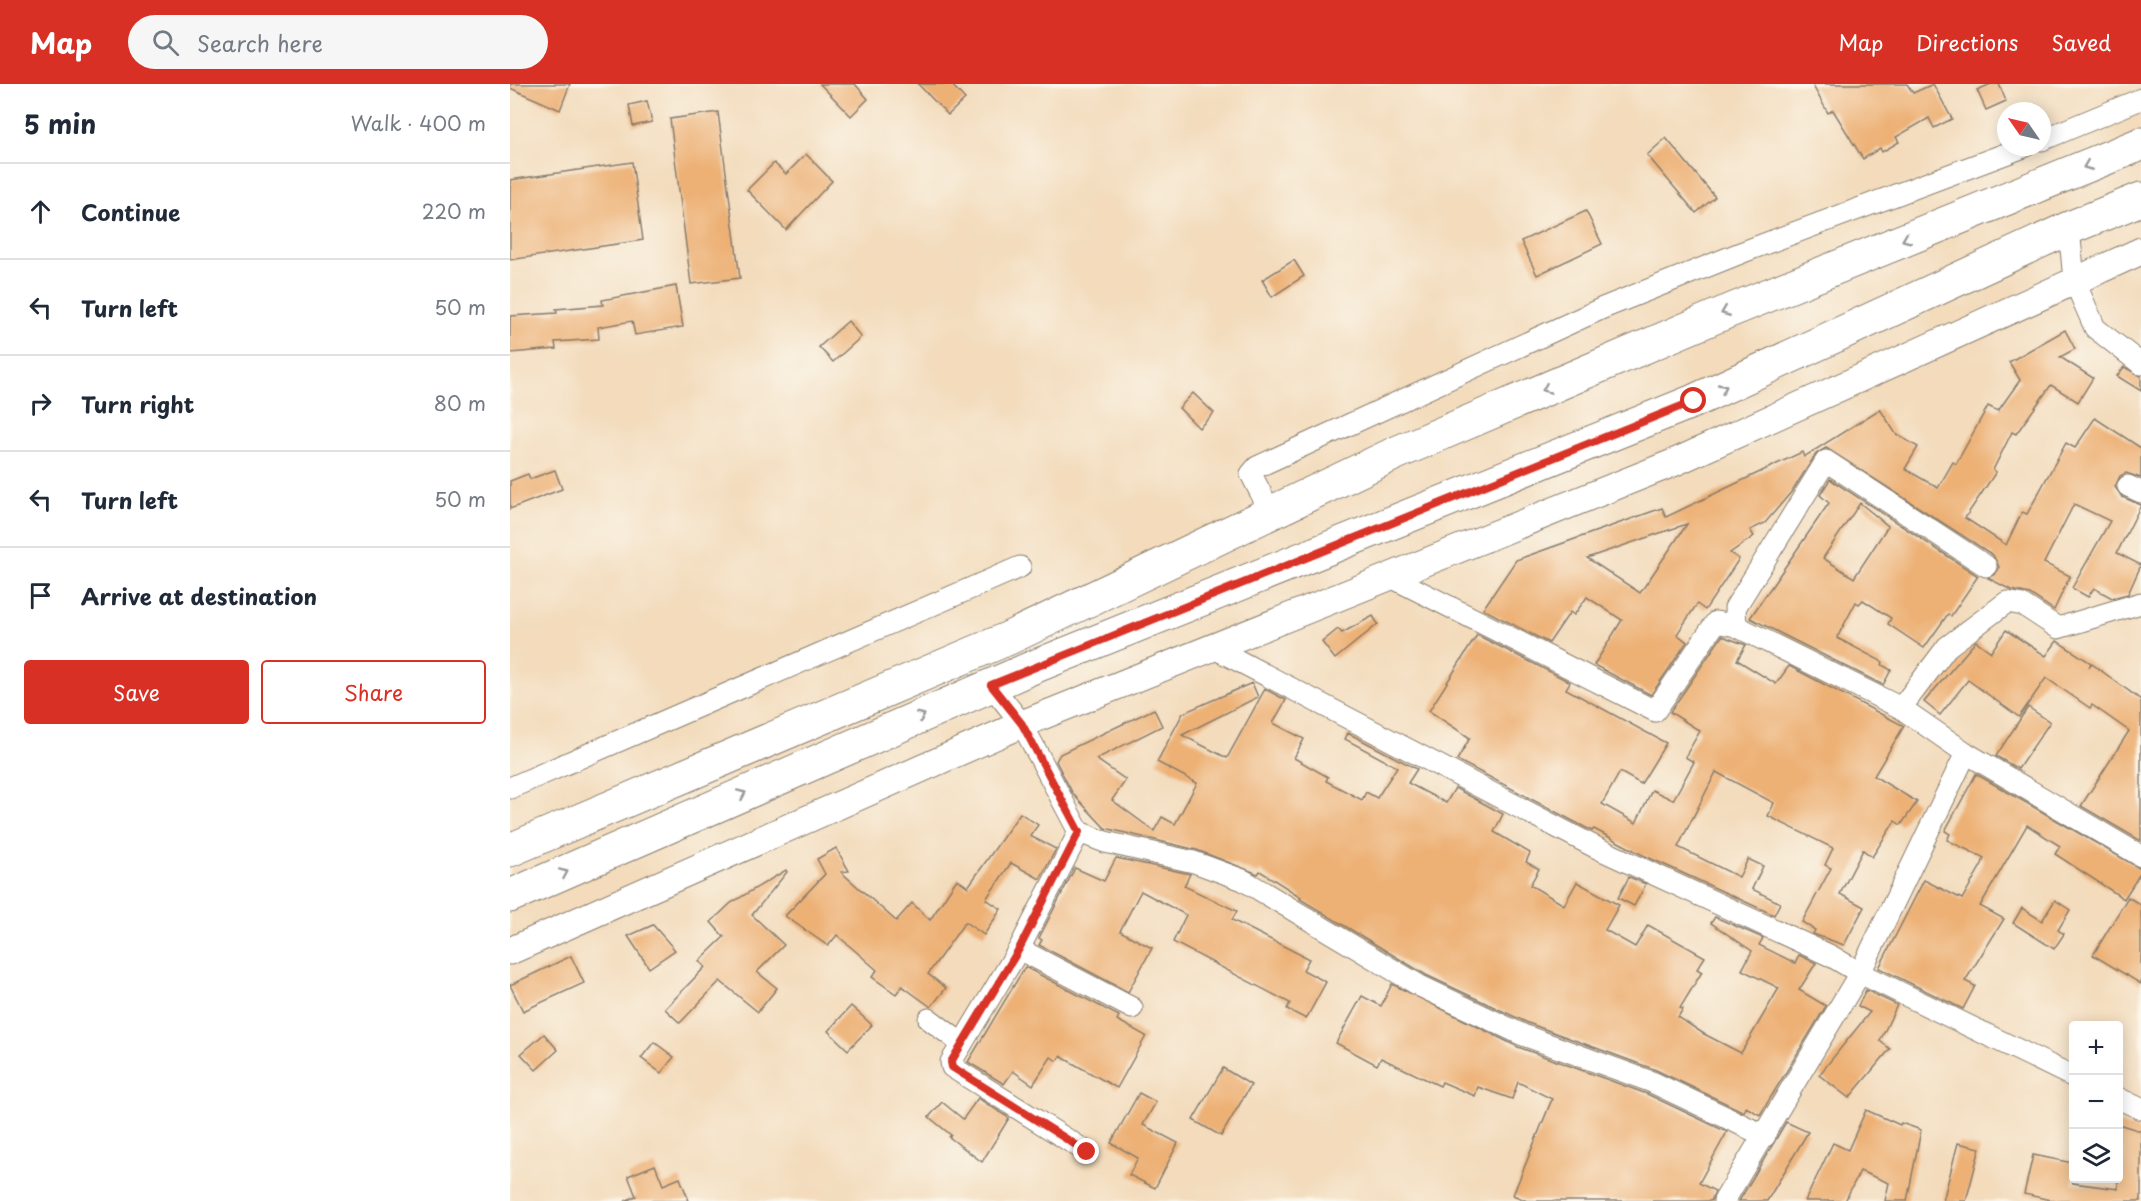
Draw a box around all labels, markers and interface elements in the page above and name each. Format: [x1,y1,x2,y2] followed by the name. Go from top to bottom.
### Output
[128,15,548,69] search box
[30,21,92,64] text: Map
[149,26,182,59] icon: search
[197,26,323,59] text: Search here
[1838,26,1883,58] text: Map
[1916,26,2018,58] text: Directions
[2051,26,2111,58] text: Saved
[1997,102,2051,156] north arrow
[24,104,96,143] text: 5 min
[351,108,486,138] text: Walk · 400 m
[2082,159,2093,171] one-way arrow
[24,195,57,228] icon: ahead
[81,195,180,228] text: Continue
[422,196,486,226] text: 220 m
[1901,232,1912,244] one-way arrow
[24,291,57,324] icon: left
[81,291,178,324] text: Turn left
[434,292,486,322] text: 50 m
[1720,305,1731,317] one-way arrow
[1541,382,1552,394] one-way arrow
[1717,383,1728,395] one-way arrow
[24,387,57,420] icon: right
[81,387,194,420] text: Turn right
[1680,387,1706,413] route start
[434,388,486,418] text: 80 m
[24,483,57,516] icon: left
[81,483,178,516] text: Turn left
[434,484,486,514] text: 50 m
[24,579,57,612] icon: arrive
[81,579,317,612] text: Arrive at destination
[24,660,249,724] button: Save
[261,660,486,724] button: Share
[914,711,925,723] one-way arrow
[736,790,747,802] one-way arrow
[557,868,568,880] one-way arrow
[2069,1021,2123,1183] map controls
[2069,1021,2123,1075] button: +
[2069,1075,2123,1129] button: −
[2069,1129,2123,1183] button: layers
[1073,1138,1099,1164] route end

